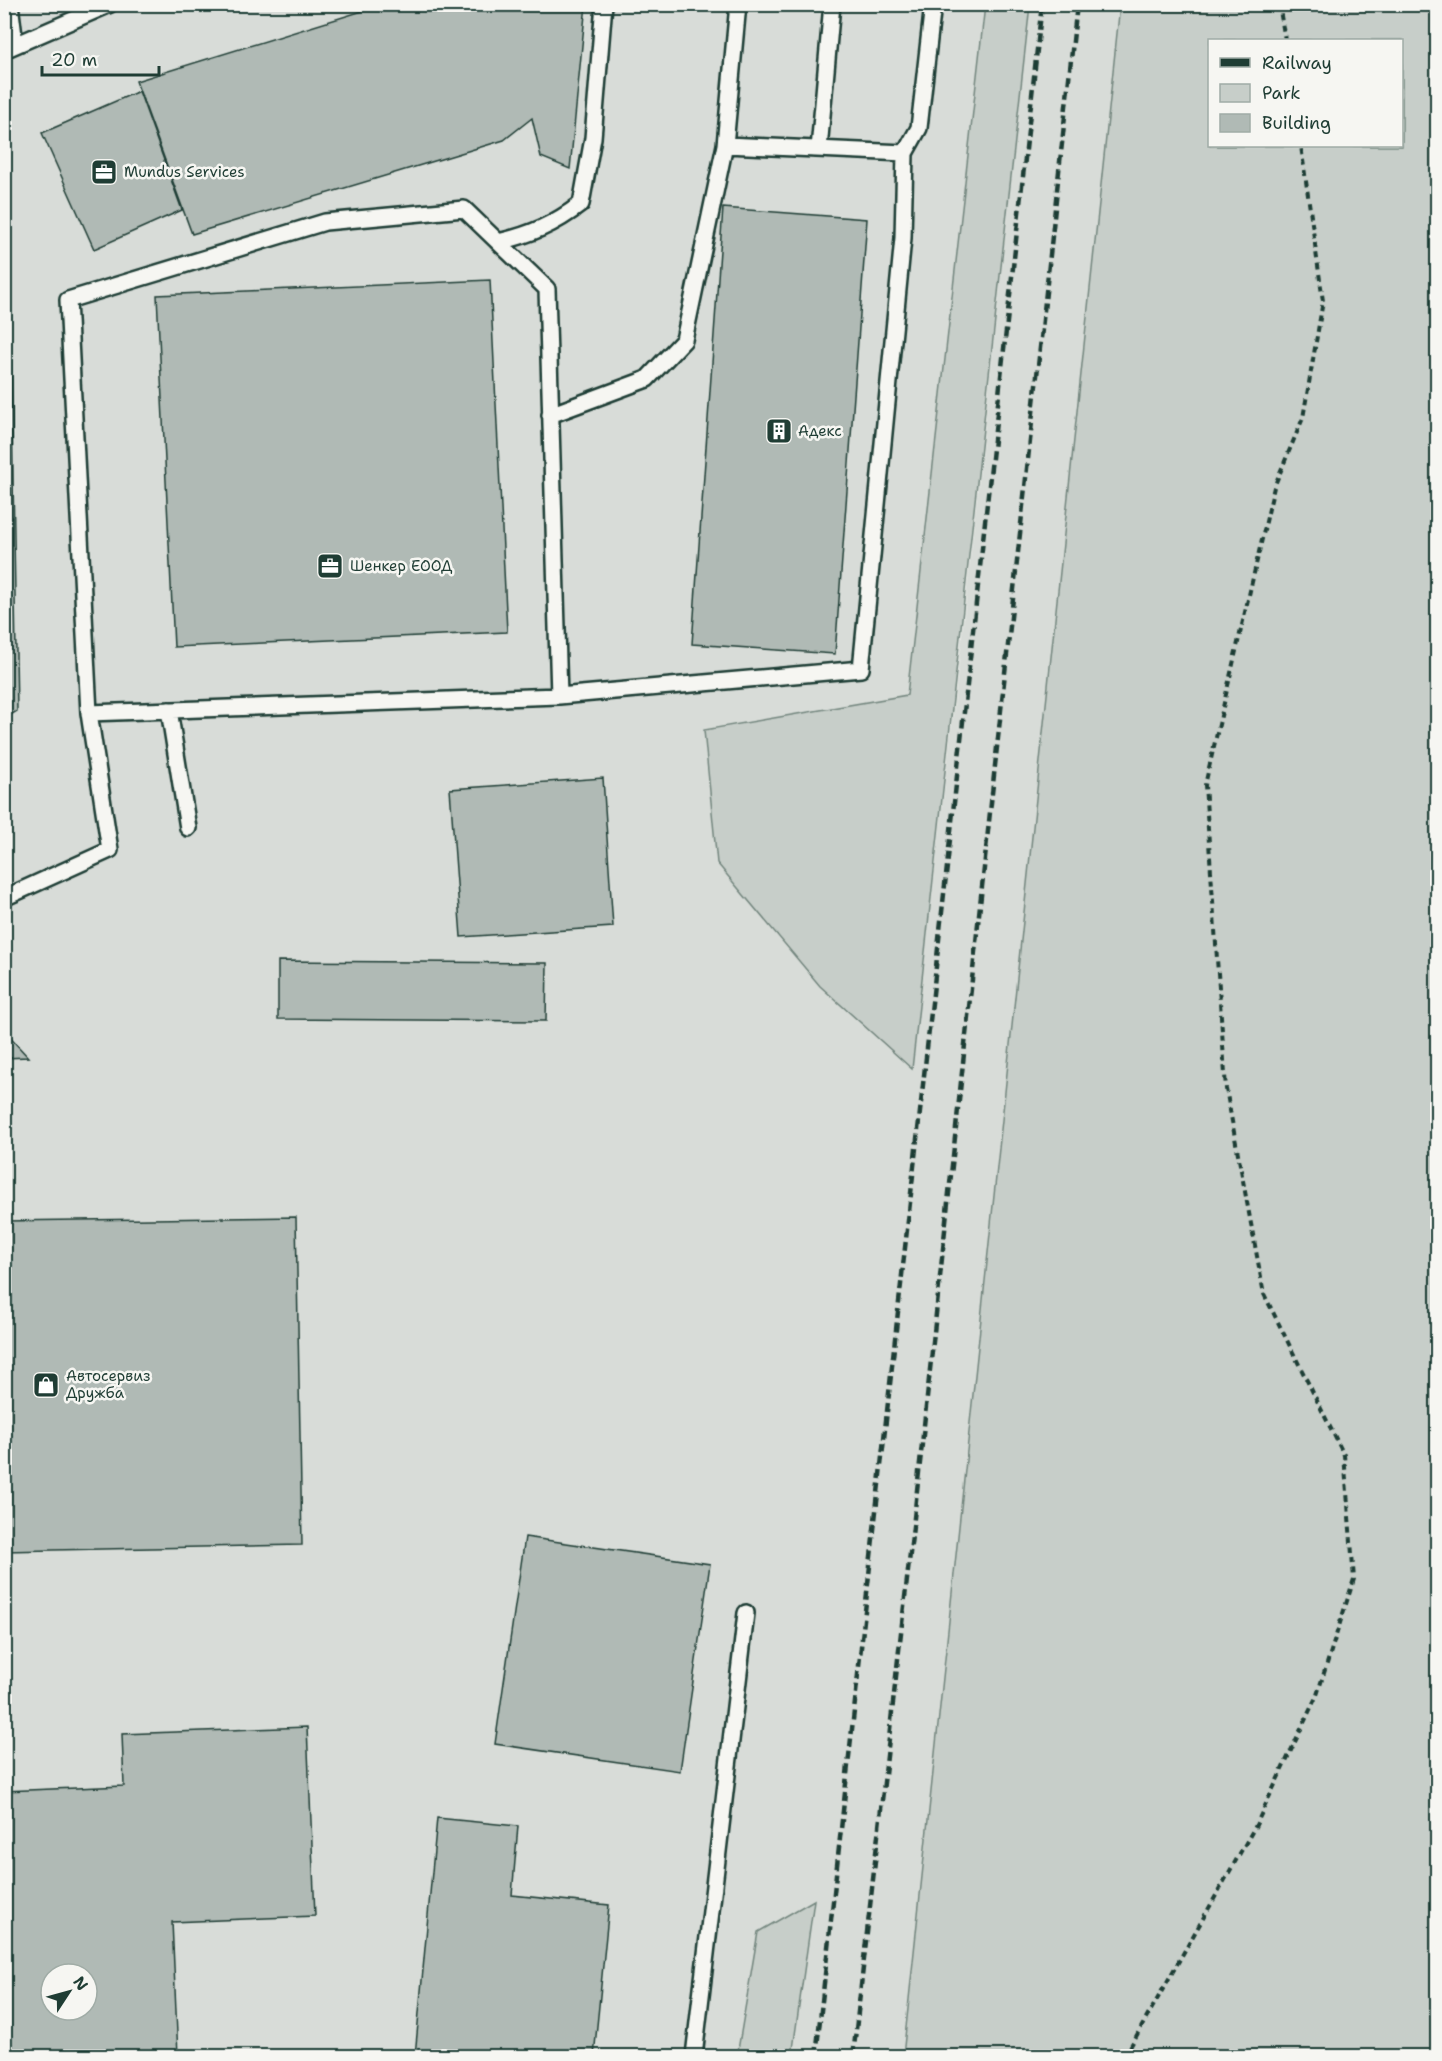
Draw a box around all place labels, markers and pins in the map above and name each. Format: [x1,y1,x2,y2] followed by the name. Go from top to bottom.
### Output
[89,157,119,187] office icon: Mundus Services
[124,162,245,182] place label: Mundus Services
[764,416,794,446] building icon: Адекс
[798,421,842,441] place label: Адекс
[315,551,345,581] office icon: Шенкер ЕООД
[350,556,453,576] place label: Шенкер ЕООД
[66,1366,151,1403] place label: Автосервиз Дружба
[31,1370,61,1400] shop icon: Автосервиз Дружба

